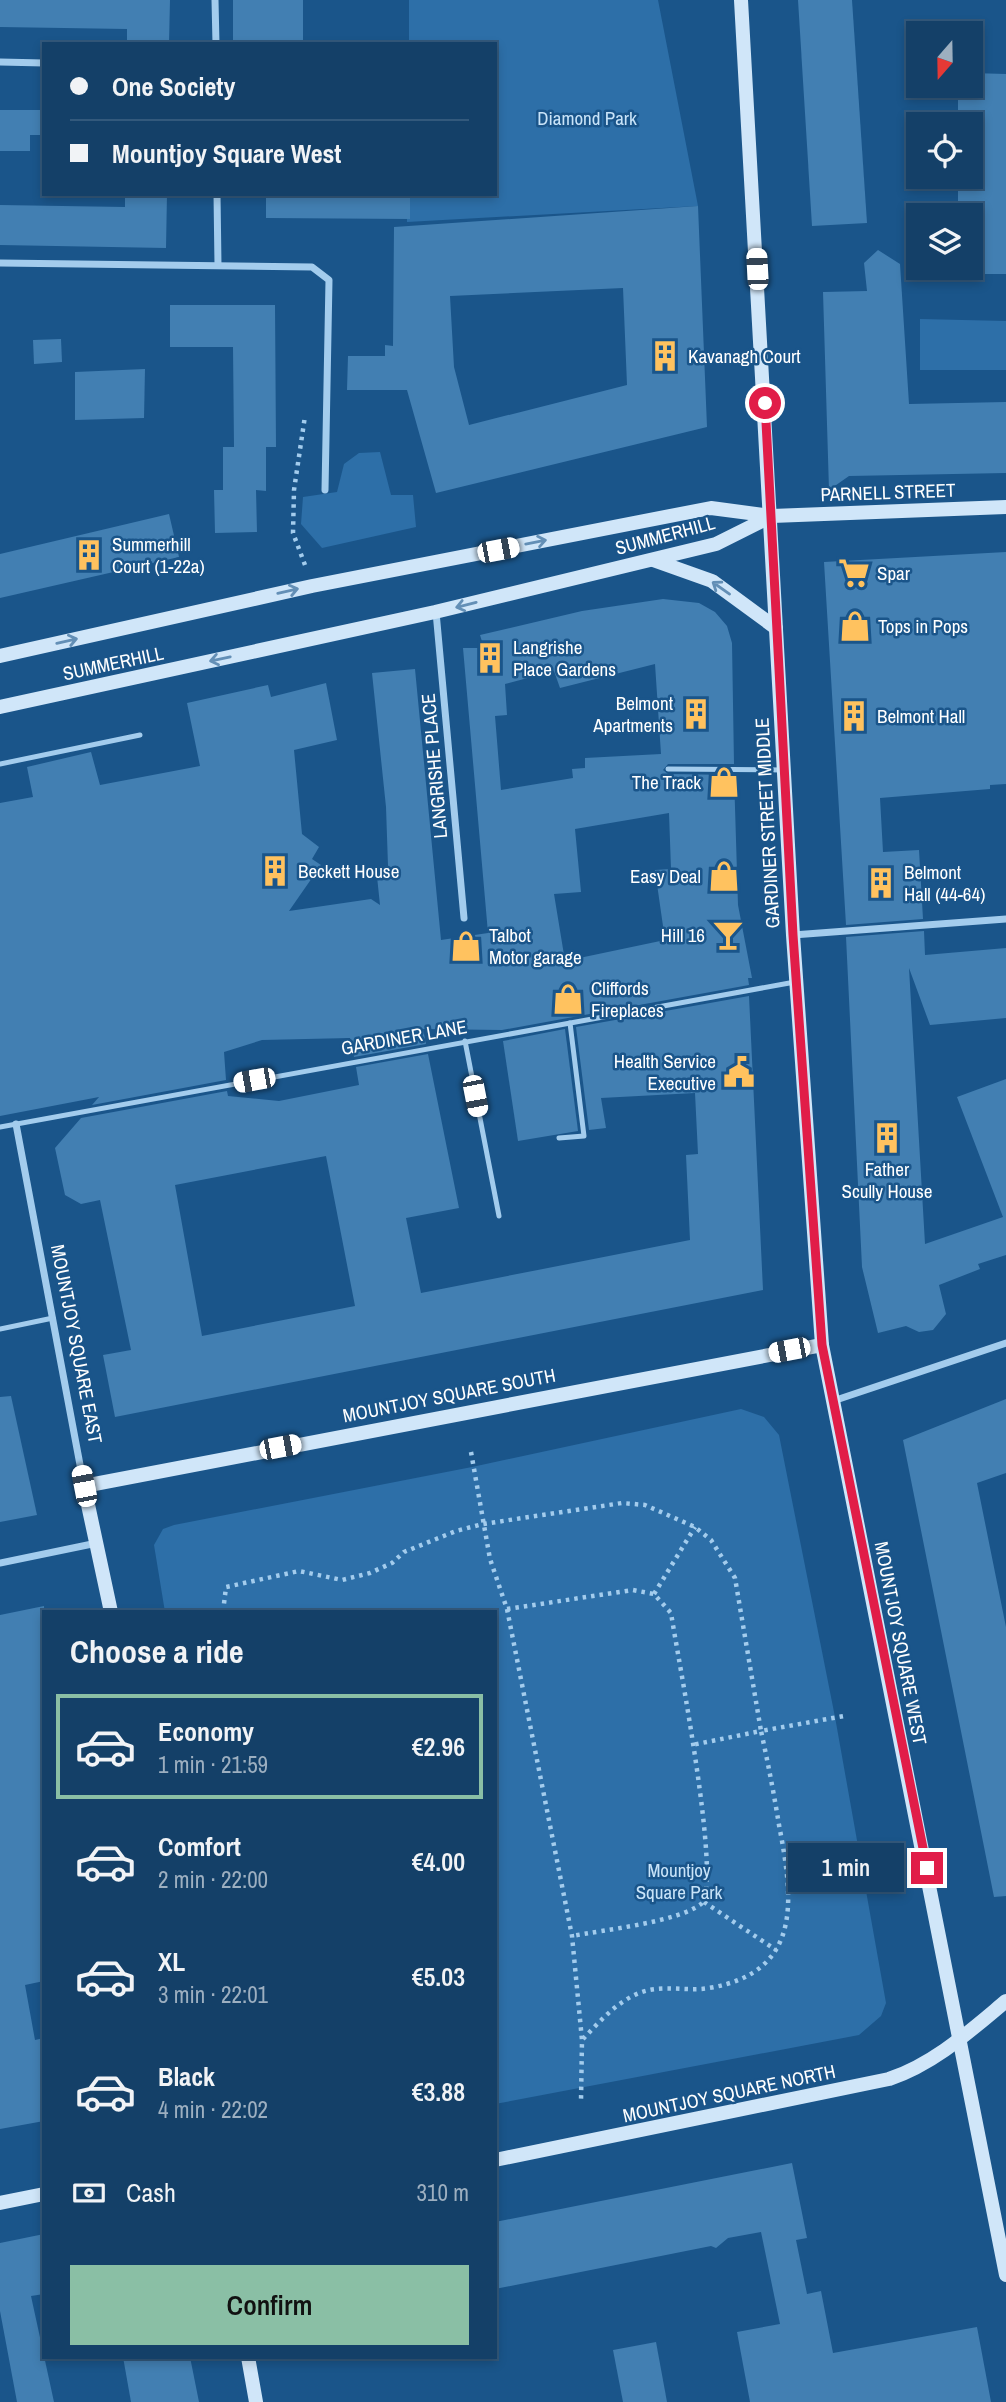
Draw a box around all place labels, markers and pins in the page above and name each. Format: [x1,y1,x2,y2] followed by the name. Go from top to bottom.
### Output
[648,339,682,373] building icon: Kavanagh Court
[688,343,801,369] place label: Kavanagh Court
[112,531,205,579] place label: Summerhill Court (1-22a)
[72,538,106,572] building icon: Summerhill Court (1-22a)
[837,556,871,590] supermarket icon: Spar
[877,560,911,586] place label: Spar
[838,609,872,643] shop icon: Tops in Pops
[878,613,968,639] place label: Tops in Pops
[513,634,616,682] place label: Langrishe Place Gardens
[473,641,507,675] building icon: Langrishe Place Gardens
[592,690,674,738] place label: Belmont Apartments
[679,697,713,731] building icon: Belmont Apartments
[837,699,871,733] building icon: Belmont Hall
[877,703,965,729] place label: Belmont Hall
[707,765,741,799] shop icon: The Track
[632,769,701,795] place label: The Track
[258,854,292,888] building icon: Beckett House
[298,858,399,884] place label: Beckett House
[707,859,741,893] shop icon: Easy Deal
[904,859,985,907] place label: Belmont Hall (44-64)
[630,863,701,889] place label: Easy Deal
[864,866,898,900] building icon: Belmont Hall (44-64)
[711,918,745,952] bar icon: Hill 16
[489,922,582,970] place label: Talbot Motor garage
[661,922,705,948] place label: Hill 16
[449,929,483,963] shop icon: Talbot Motor garage
[591,975,664,1023] place label: Cliffords Fireplaces
[551,982,585,1016] shop icon: Cliffords Fireplaces
[614,1048,716,1096] place label: Health Service Executive
[722,1055,756,1089] public building icon: Health Service Executive
[870,1121,904,1155] building icon: Father Scully House
[842,1156,932,1204] place label: Father Scully House

